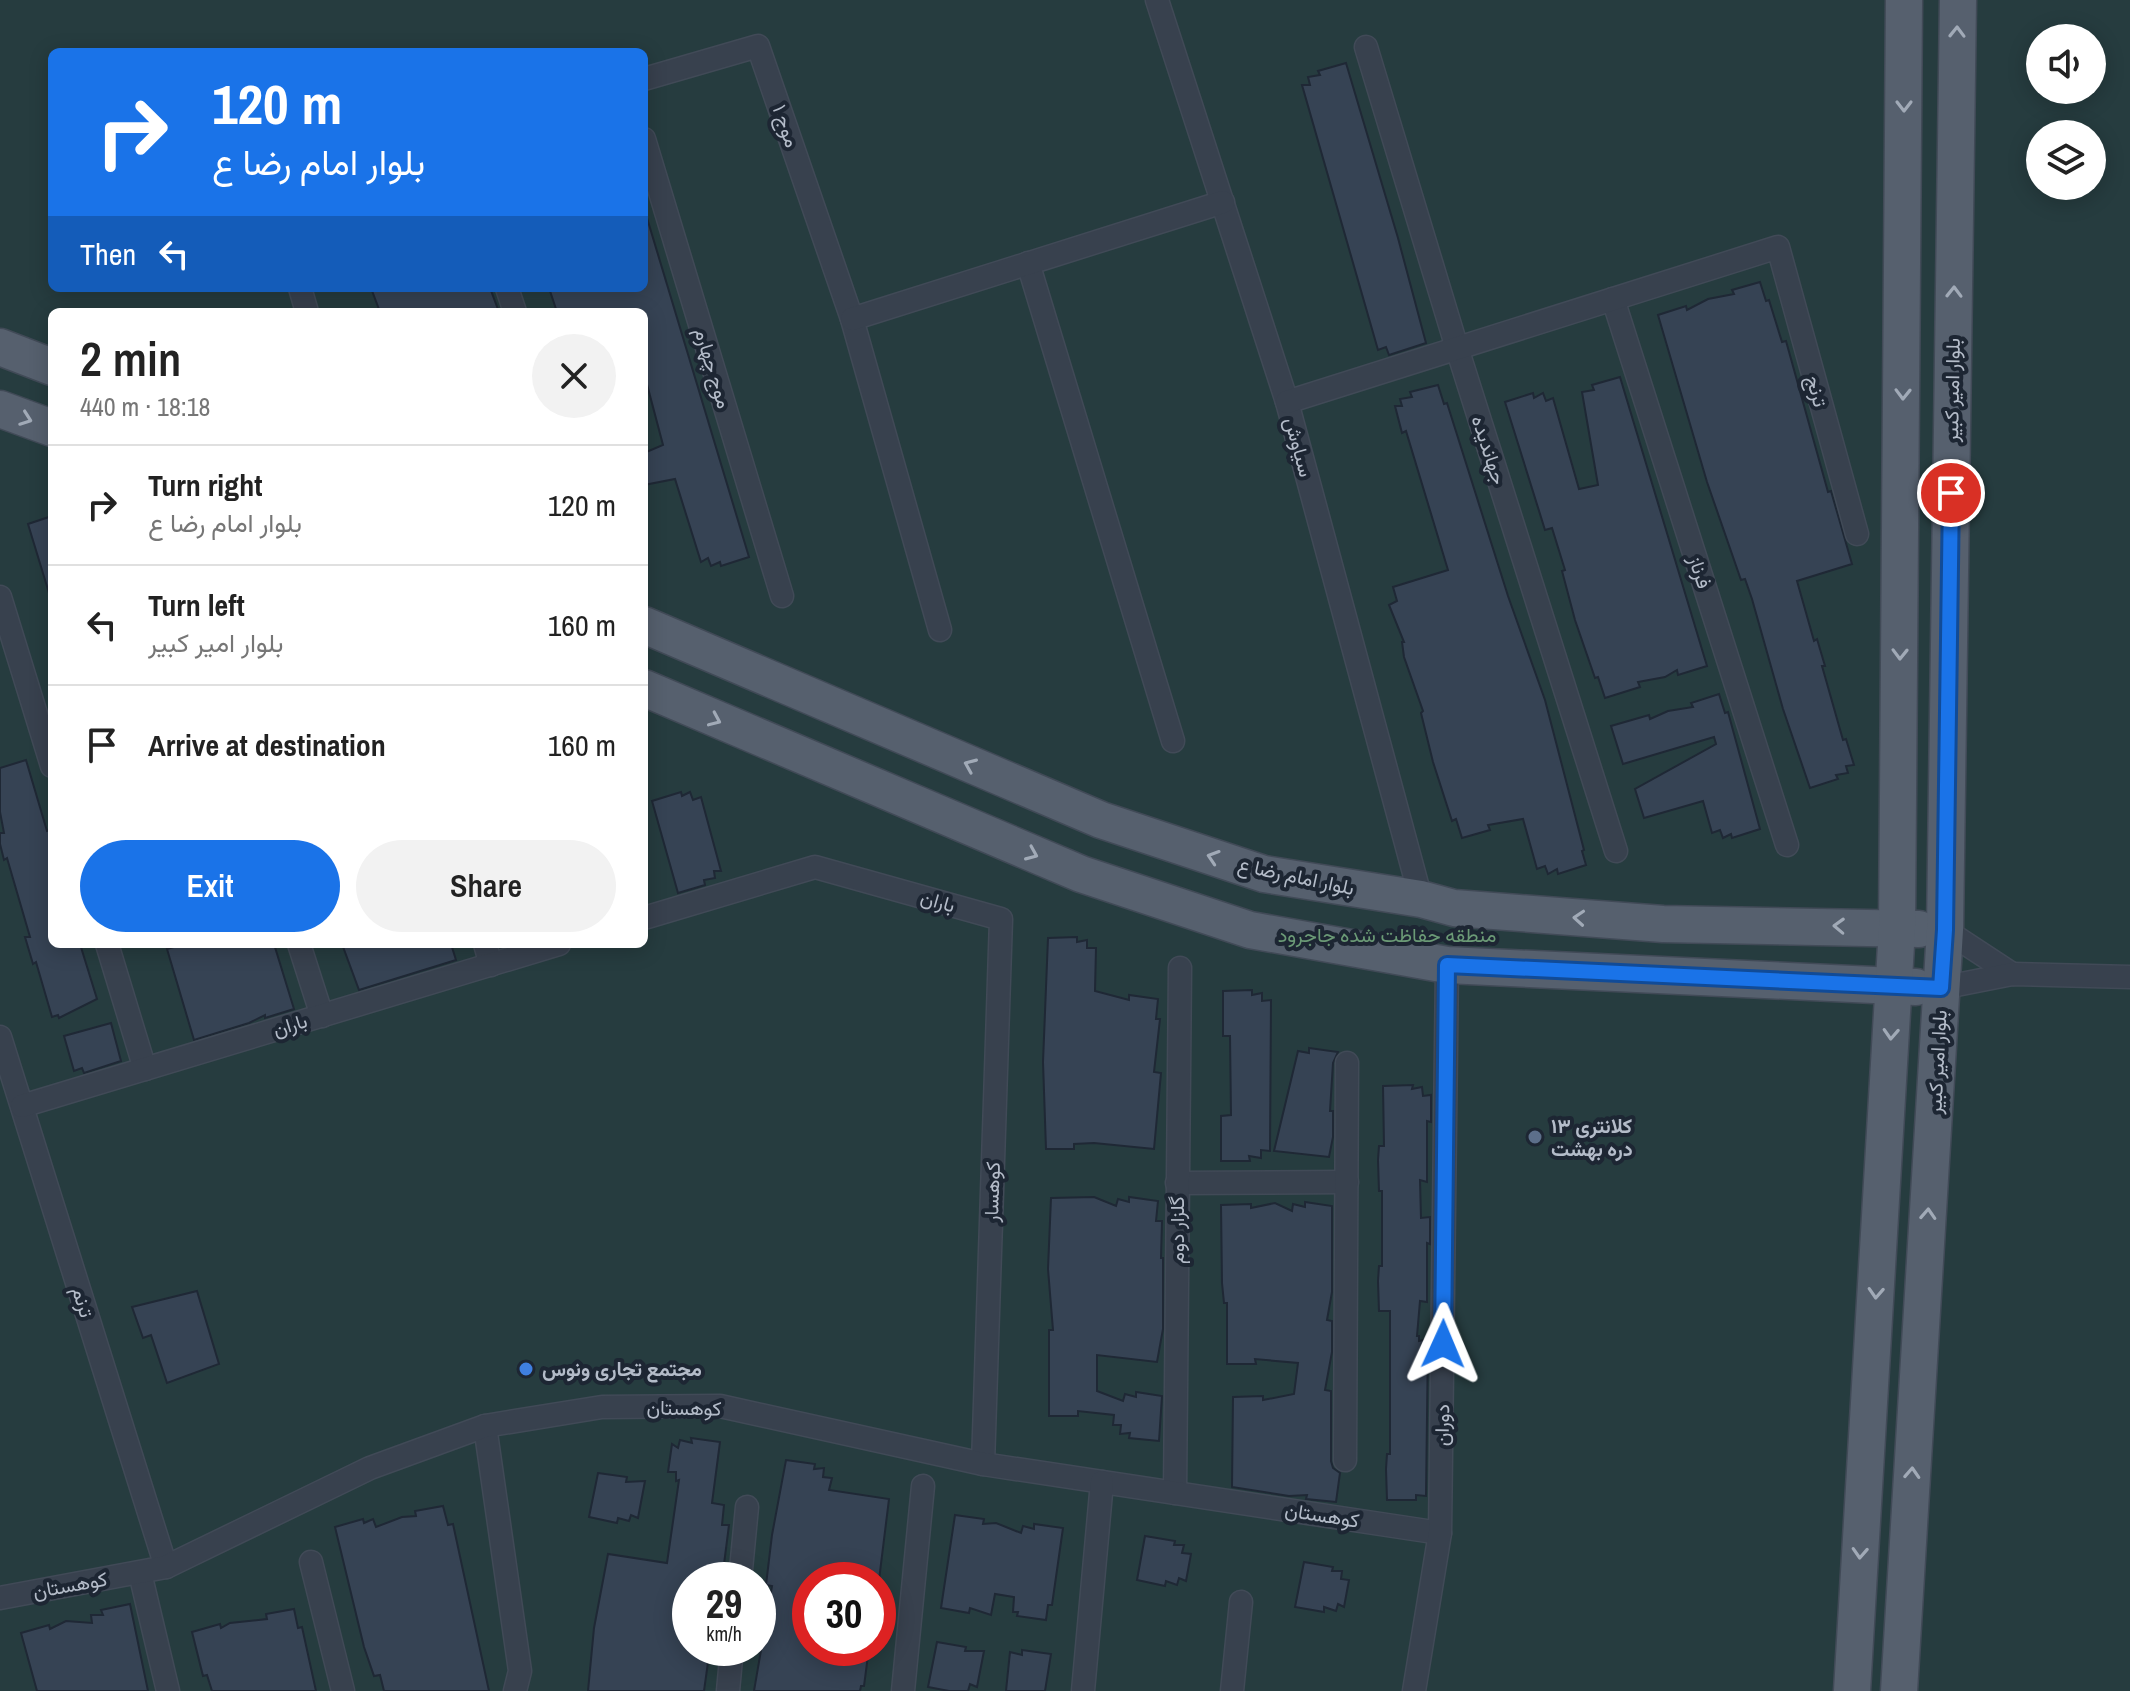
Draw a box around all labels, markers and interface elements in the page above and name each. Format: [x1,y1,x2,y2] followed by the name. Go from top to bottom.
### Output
[2026,24,2106,200] map controls
[2026,24,2106,104] button: sound
[1948,25,1966,38] one-way arrow
[212,66,342,141] text: 120 m
[80,80,184,184] icon: right
[1895,100,1913,113] one-way arrow
[766,101,806,151] street label: موج ۱
[2026,120,2106,200] button: layers
[212,138,425,186] text: بلوار امام رضا ع
[152,232,196,276] icon: left
[80,234,136,274] text: Then
[1945,285,1962,298] one-way arrow
[687,324,739,412] street label: موج چهارم
[80,326,181,391] text: 2 min
[532,334,616,418] button: close
[1937,338,1966,443] street label: بلوار امیر کبیر
[1799,372,1835,410] street label: ترنج
[1894,388,1912,401] one-way arrow
[80,389,210,424] text: 440 m · 18:18
[18,409,32,425] one-way arrow
[1466,412,1513,488] street label: جهاندیده
[1279,414,1320,480] street label: سیاوش
[1917,459,1985,527] pin
[148,465,262,505] text: Turn right
[1929,471,1973,515] icon: arrive
[80,483,124,527] icon: right
[548,485,616,525] text: 120 m
[148,505,302,540] text: بلوار امام رضا ع
[1682,551,1718,592] street label: فرناز
[148,585,245,625] text: Turn left
[80,603,124,647] icon: left
[548,605,616,645] text: 160 m
[148,625,283,660] text: بلوار امیر کبیر
[1891,648,1909,661] one-way arrow
[707,710,722,726] one-way arrow
[80,723,124,767] icon: arrive
[148,725,386,765] text: Arrive at destination
[548,725,616,765] text: 160 m
[964,758,978,775] one-way arrow
[80,840,340,932] button: Exit
[356,840,616,932] button: Share
[1024,844,1038,860] one-way arrow
[1235,850,1357,902] street label: بلوار امام رضا ع
[1207,851,1221,867] one-way arrow
[918,883,959,918] street label: باران
[1572,910,1585,927] one-way arrow
[1832,918,1845,935] one-way arrow
[1278,921,1496,948] park label: منطقه حفاظت شده جاجرود
[269,1007,310,1043] street label: باران
[1920,1009,1953,1116] street label: بلوار امیر کبیر
[1883,1028,1900,1041] one-way arrow
[1551,1112,1633,1162] place label: کلانتری ۱۳ دره بهشت
[1526,1128,1544,1146] marker: کلانتری ۱۳ دره بهشت
[977,1161,1006,1224] street label: کوهسار
[1163,1196,1190,1264] street label: گلزار دوم
[1919,1207,1936,1220] one-way arrow
[66,1283,101,1321] street label: ترنم
[1868,1287,1885,1300] one-way arrow
[1401,1302,1485,1386] position arrow
[542,1355,702,1383] place label: مجتمع تجاری ونوس
[517,1360,535,1378] marker: مجتمع تجاری ونوس
[646,1393,722,1422] street label: کوهستان
[1428,1404,1455,1446] street label: دوران
[1903,1466,1920,1479] one-way arrow
[1283,1495,1361,1534] street label: کوهستان
[1852,1547,1869,1560] one-way arrow
[792,1562,896,1666] speed limit sign: 30
[31,1565,109,1604] street label: کوهستان
[706,1577,742,1630] text: 29
[706,1620,742,1647] text: km/h

